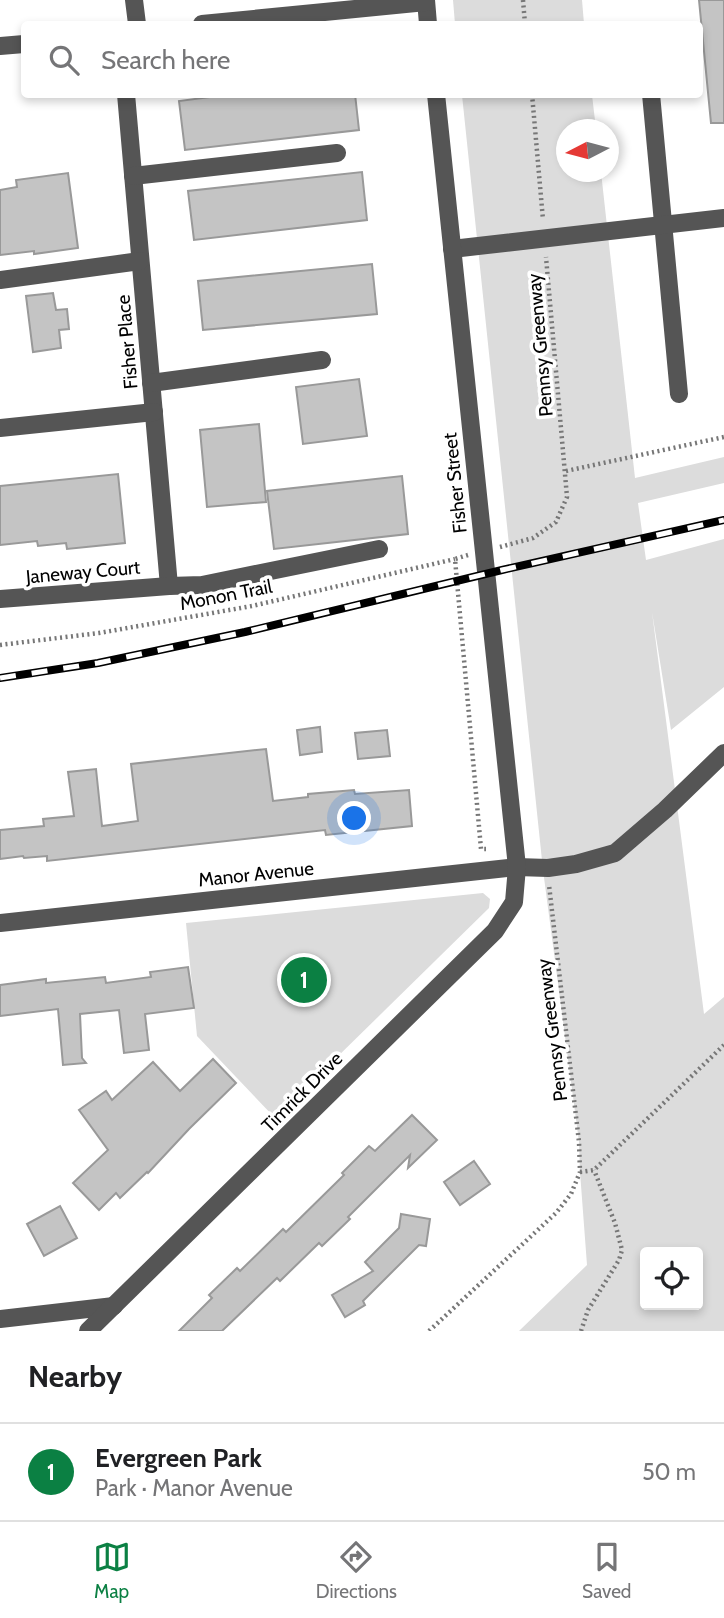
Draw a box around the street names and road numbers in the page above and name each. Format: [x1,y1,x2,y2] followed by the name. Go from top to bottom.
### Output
[522,272,558,418] street label: Pennsy Greenway
[111,294,143,390] street label: Fisher Place
[438,431,472,534] street label: Fisher Street
[24,555,142,589] street label: Janeway Court
[178,575,275,615] street label: Monon Trail
[197,856,315,892] street label: Manor Avenue
[532,957,572,1103] street label: Pennsy Greenway
[257,1047,347,1137] street label: Timrick Drive

